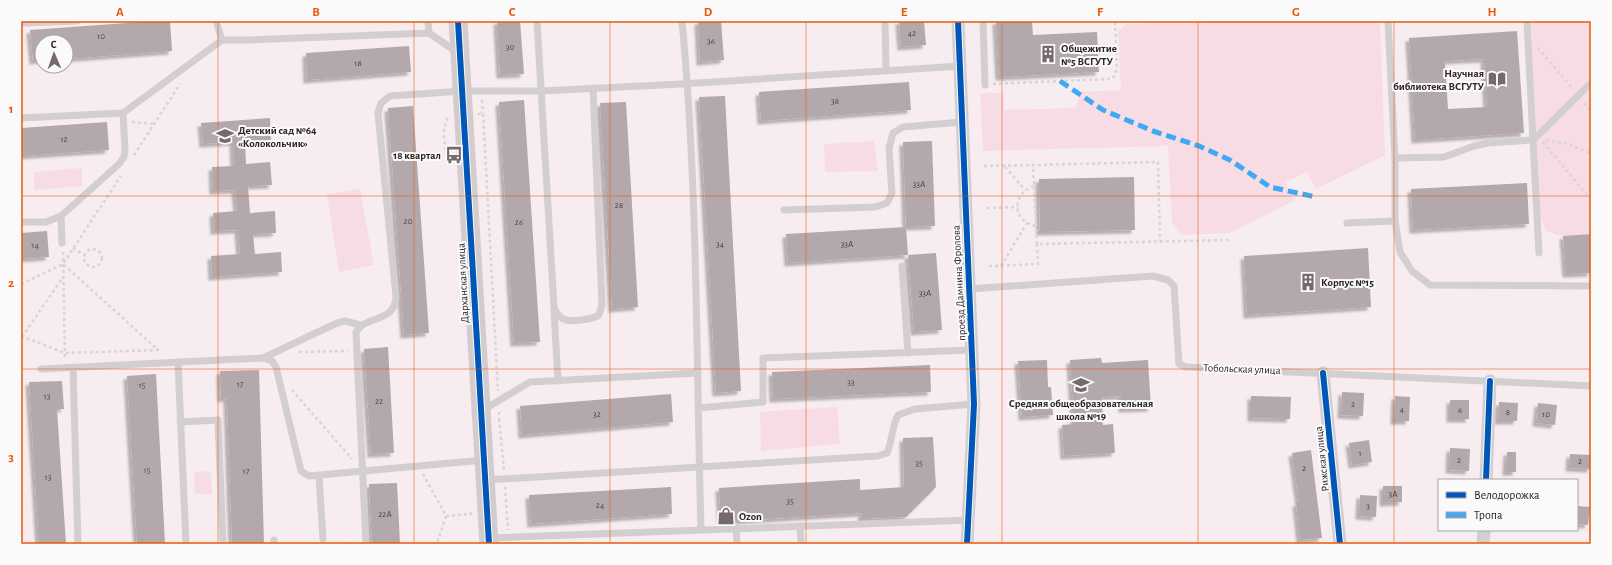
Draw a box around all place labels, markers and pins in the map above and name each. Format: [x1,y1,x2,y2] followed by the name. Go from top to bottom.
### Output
[1061,43,1117,67] place label: Общежитие №5 ВСГУТУ
[1038,44,1058,64] building icon: Общежитие №5 ВСГУТУ
[1393,68,1485,92] place label: Научная библиотека ВСГУТУ
[1487,69,1507,89] library icon: Научная библиотека ВСГУТУ
[238,125,317,149] place label: Детский сад №64 «Колокольчик»
[215,126,235,146] school or university icon: Детский сад №64 «Колокольчик»
[444,145,464,165] bus stop icon: 18 квартал
[393,150,441,161] place label: 18 квартал
[1298,272,1318,292] building icon: Корпус №15
[1321,277,1374,288] place label: Корпус №15
[1071,375,1091,395] school or university icon: Средняя общеобразовательная школа №19
[1009,398,1153,422] place label: Средняя общеобразовательная школа №19
[716,506,736,526] shop icon: Ozon
[739,511,762,522] place label: Ozon

